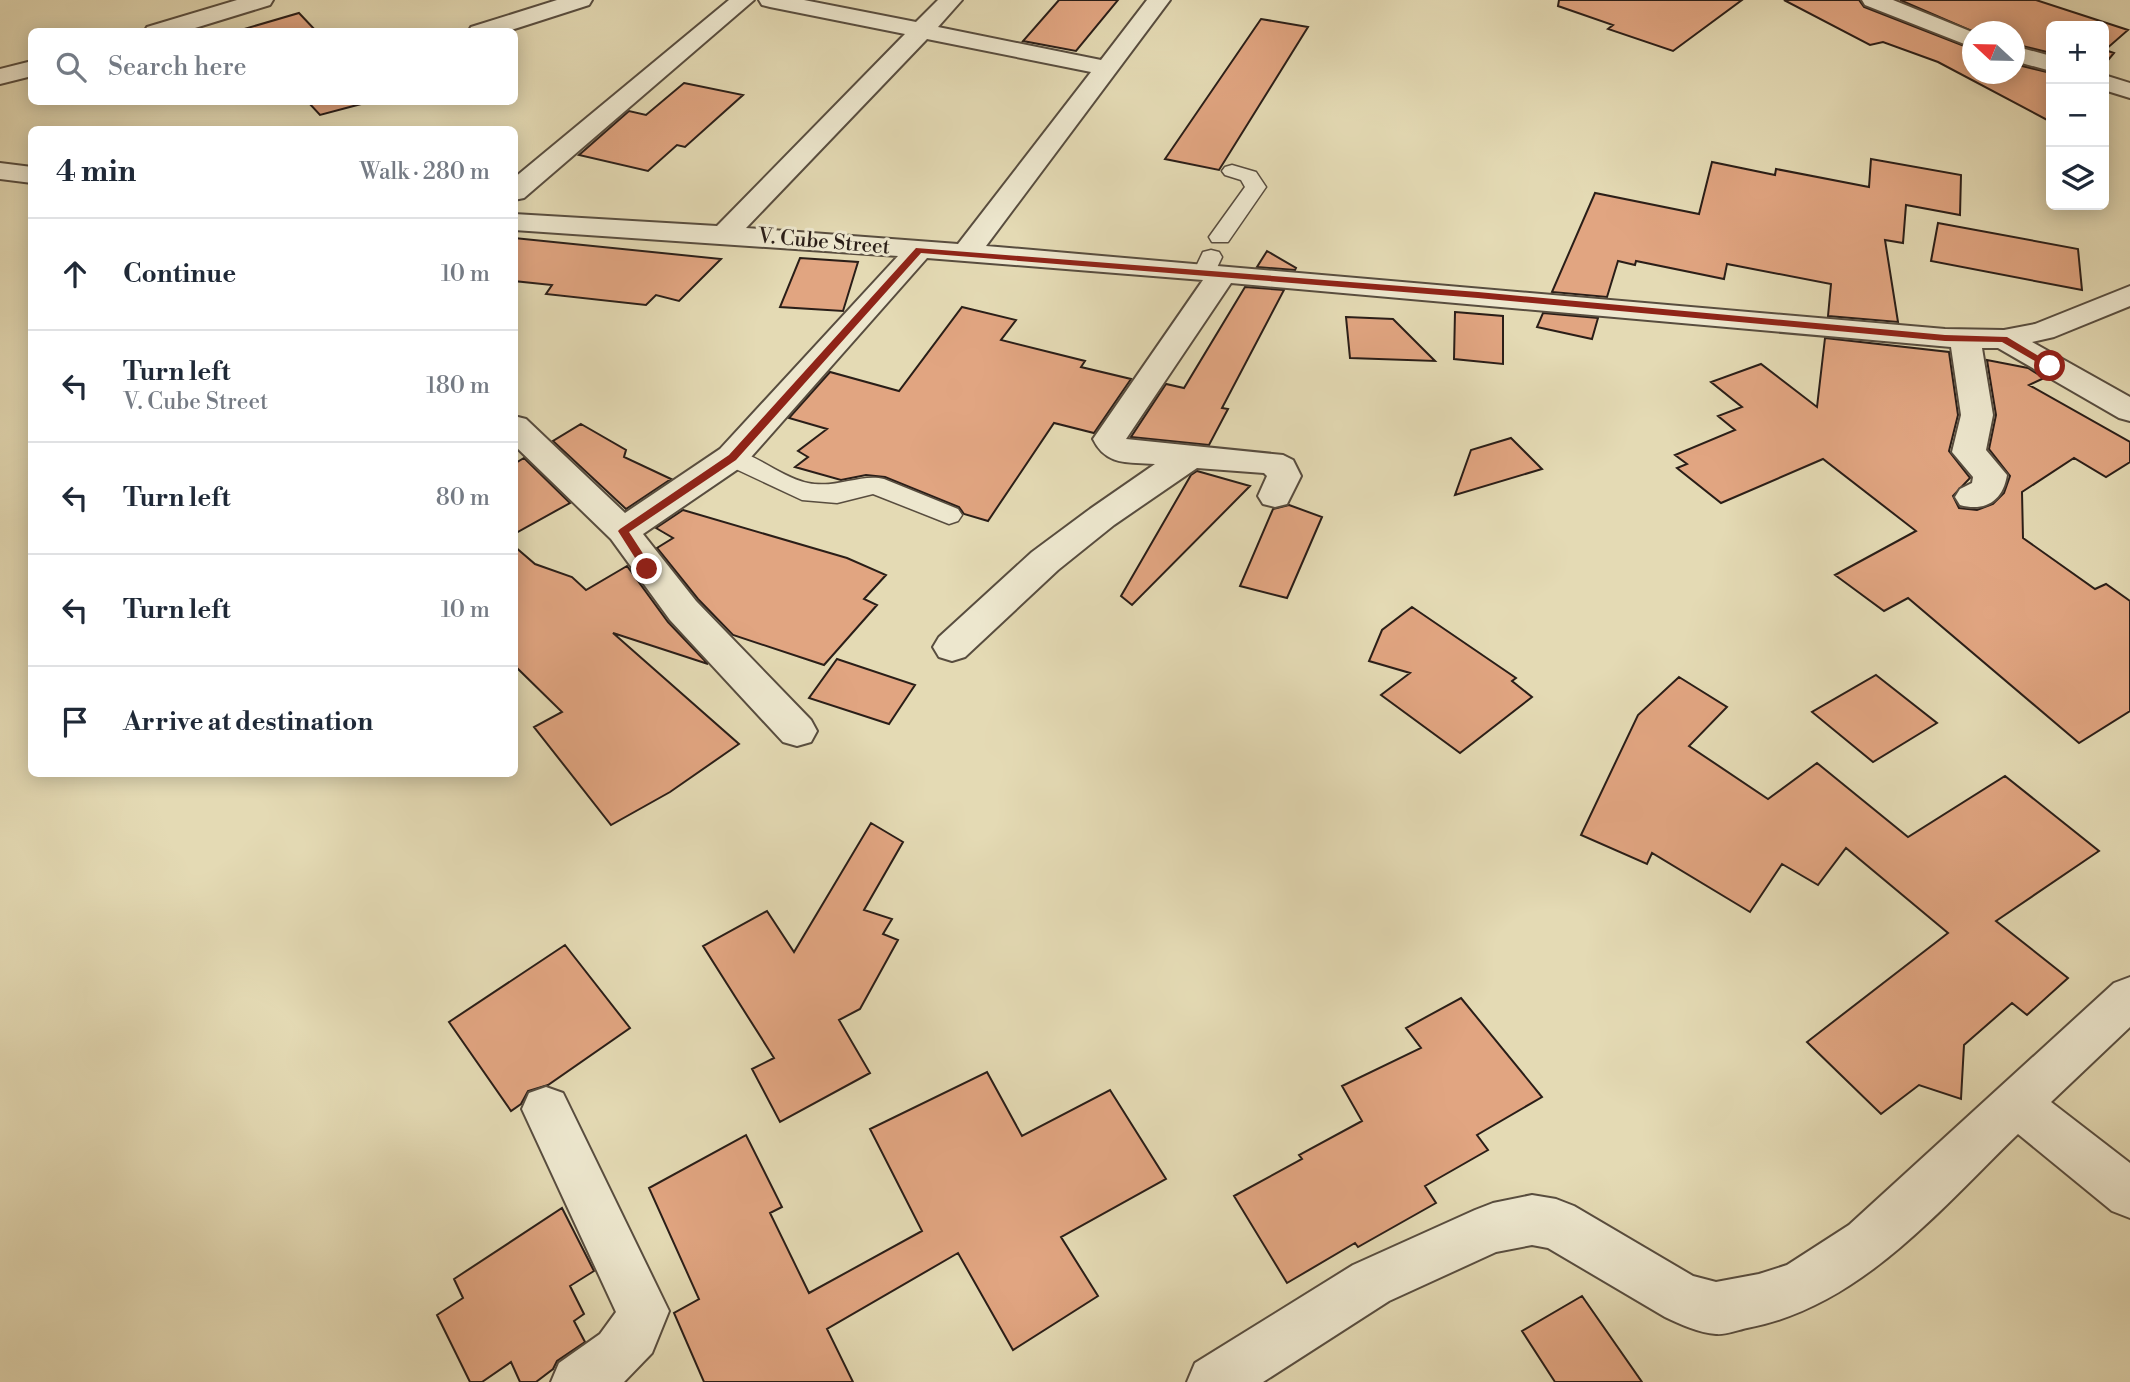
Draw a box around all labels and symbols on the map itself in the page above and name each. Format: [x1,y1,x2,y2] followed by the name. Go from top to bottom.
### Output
[1962,21,2025,84] north arrow
[756,223,892,261] street label: V. Cube Street
[2034,350,2065,381] route start
[631,553,662,584] route end

